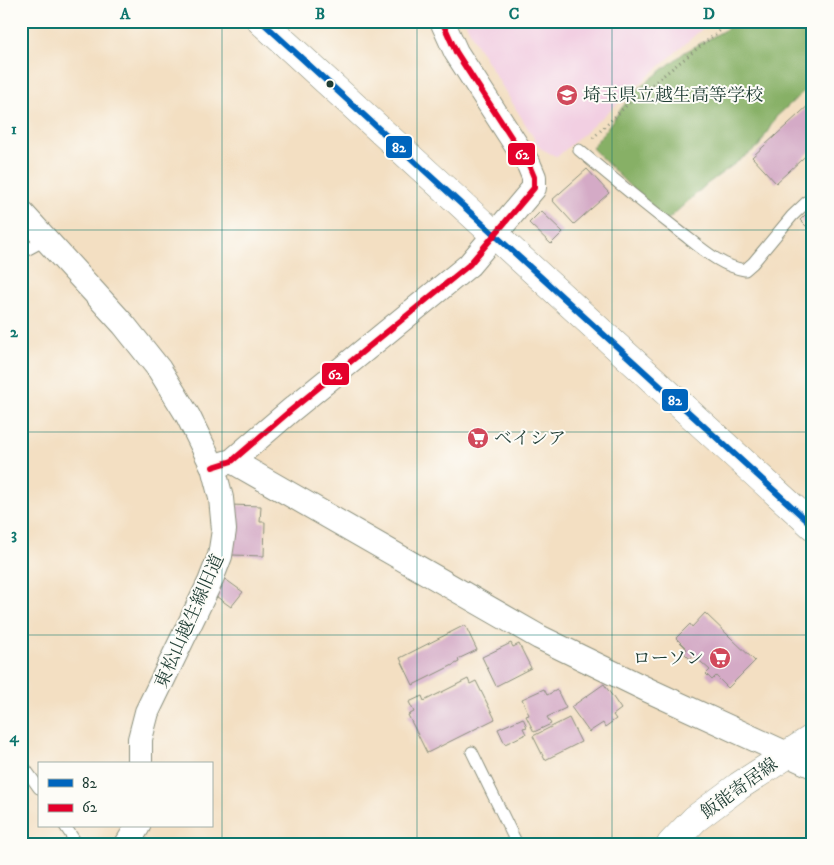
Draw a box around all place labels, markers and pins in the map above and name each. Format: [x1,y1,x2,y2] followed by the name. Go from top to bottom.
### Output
[325,79,335,89] unlabelled marker
[555,83,579,107] school or university icon: 埼玉県立越生高等学校
[583,85,763,107] place label: 埼玉県立越生高等学校
[466,426,490,450] supermarket icon: ベイシア
[494,428,566,450] place label: ベイシア
[708,646,732,670] supermarket icon: ローソン
[633,648,704,670] place label: ローソン

